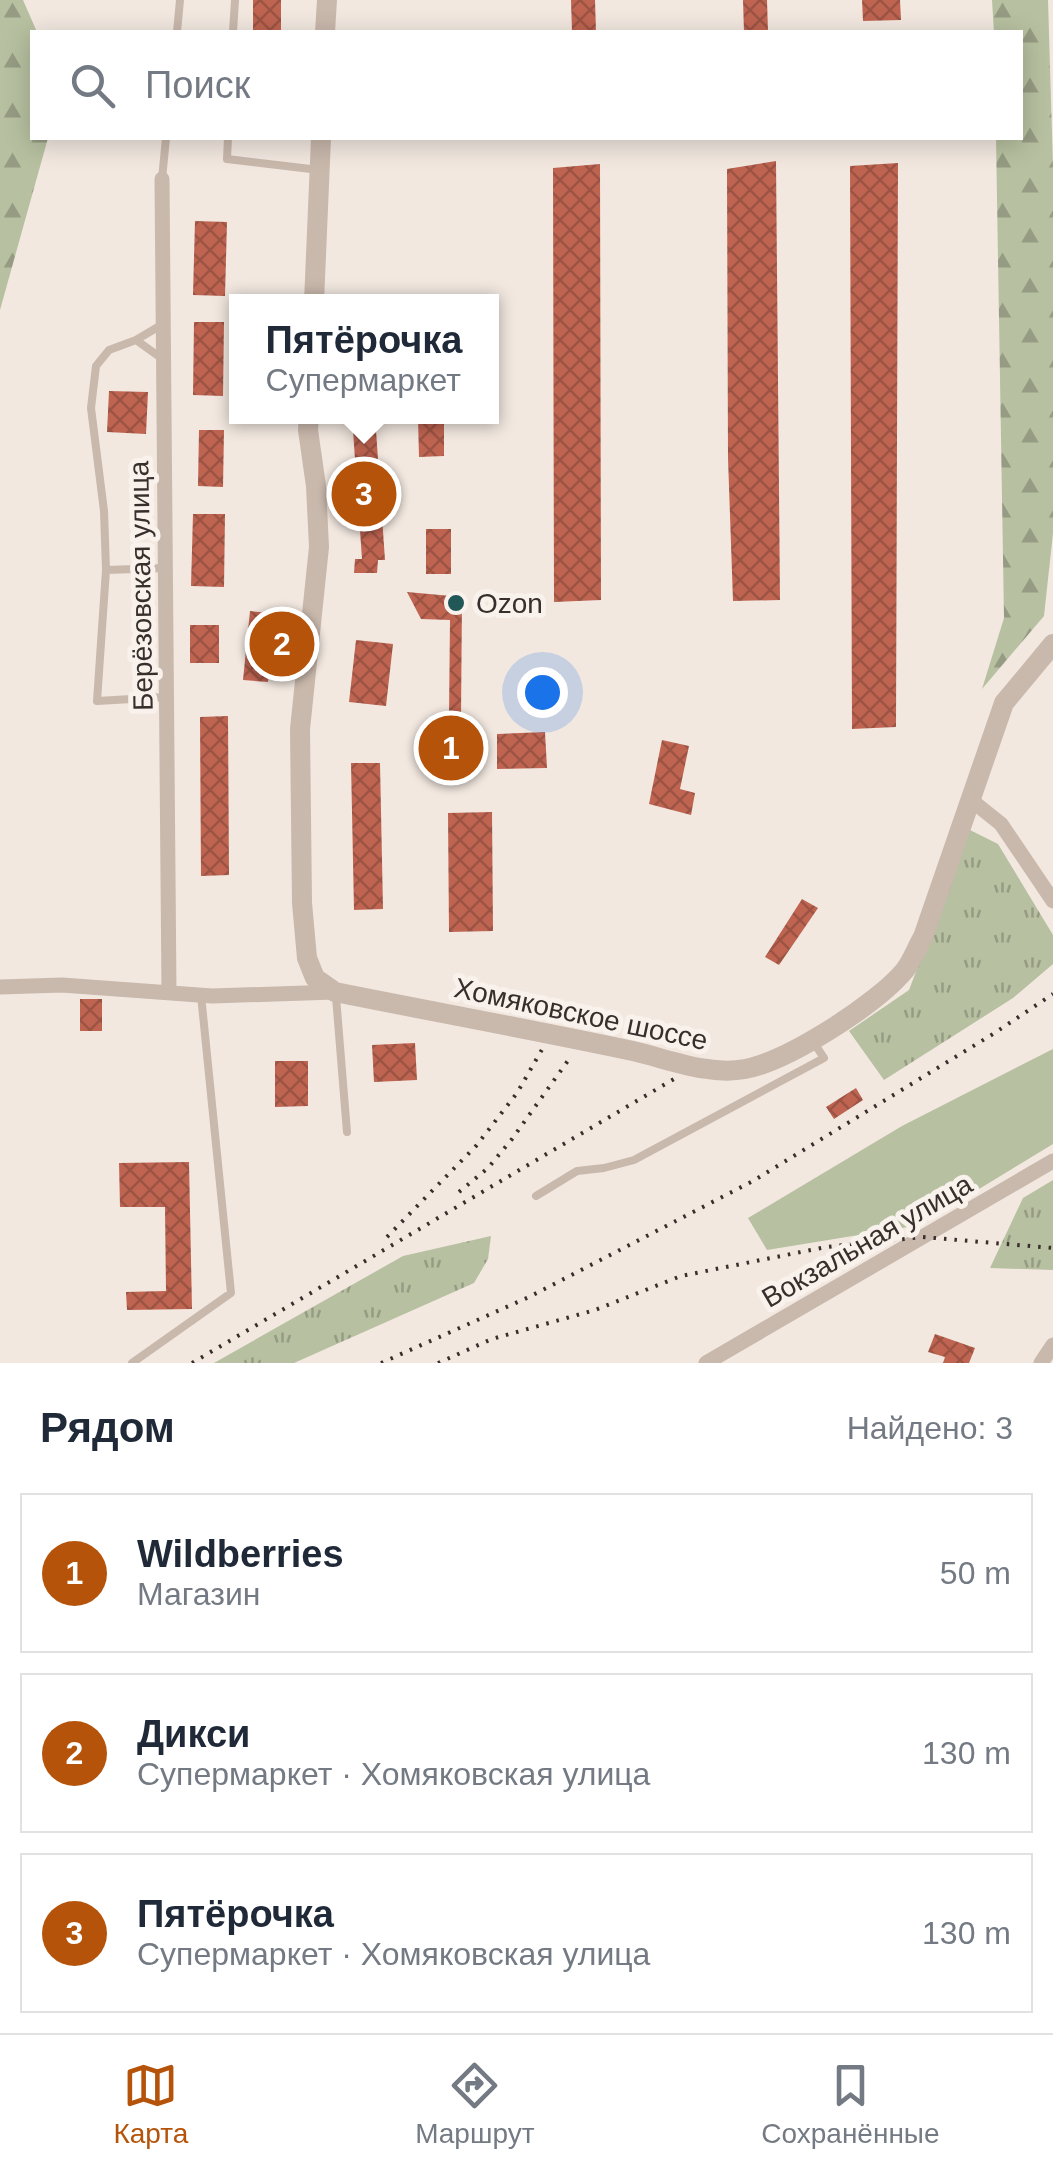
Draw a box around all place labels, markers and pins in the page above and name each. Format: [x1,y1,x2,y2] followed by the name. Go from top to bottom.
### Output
[332,456,396,532] pin: 3
[476,588,543,619] place label: Ozon
[445,592,467,614] marker: Ozon
[250,606,314,682] pin: 2
[418,710,484,786] pin: 1

